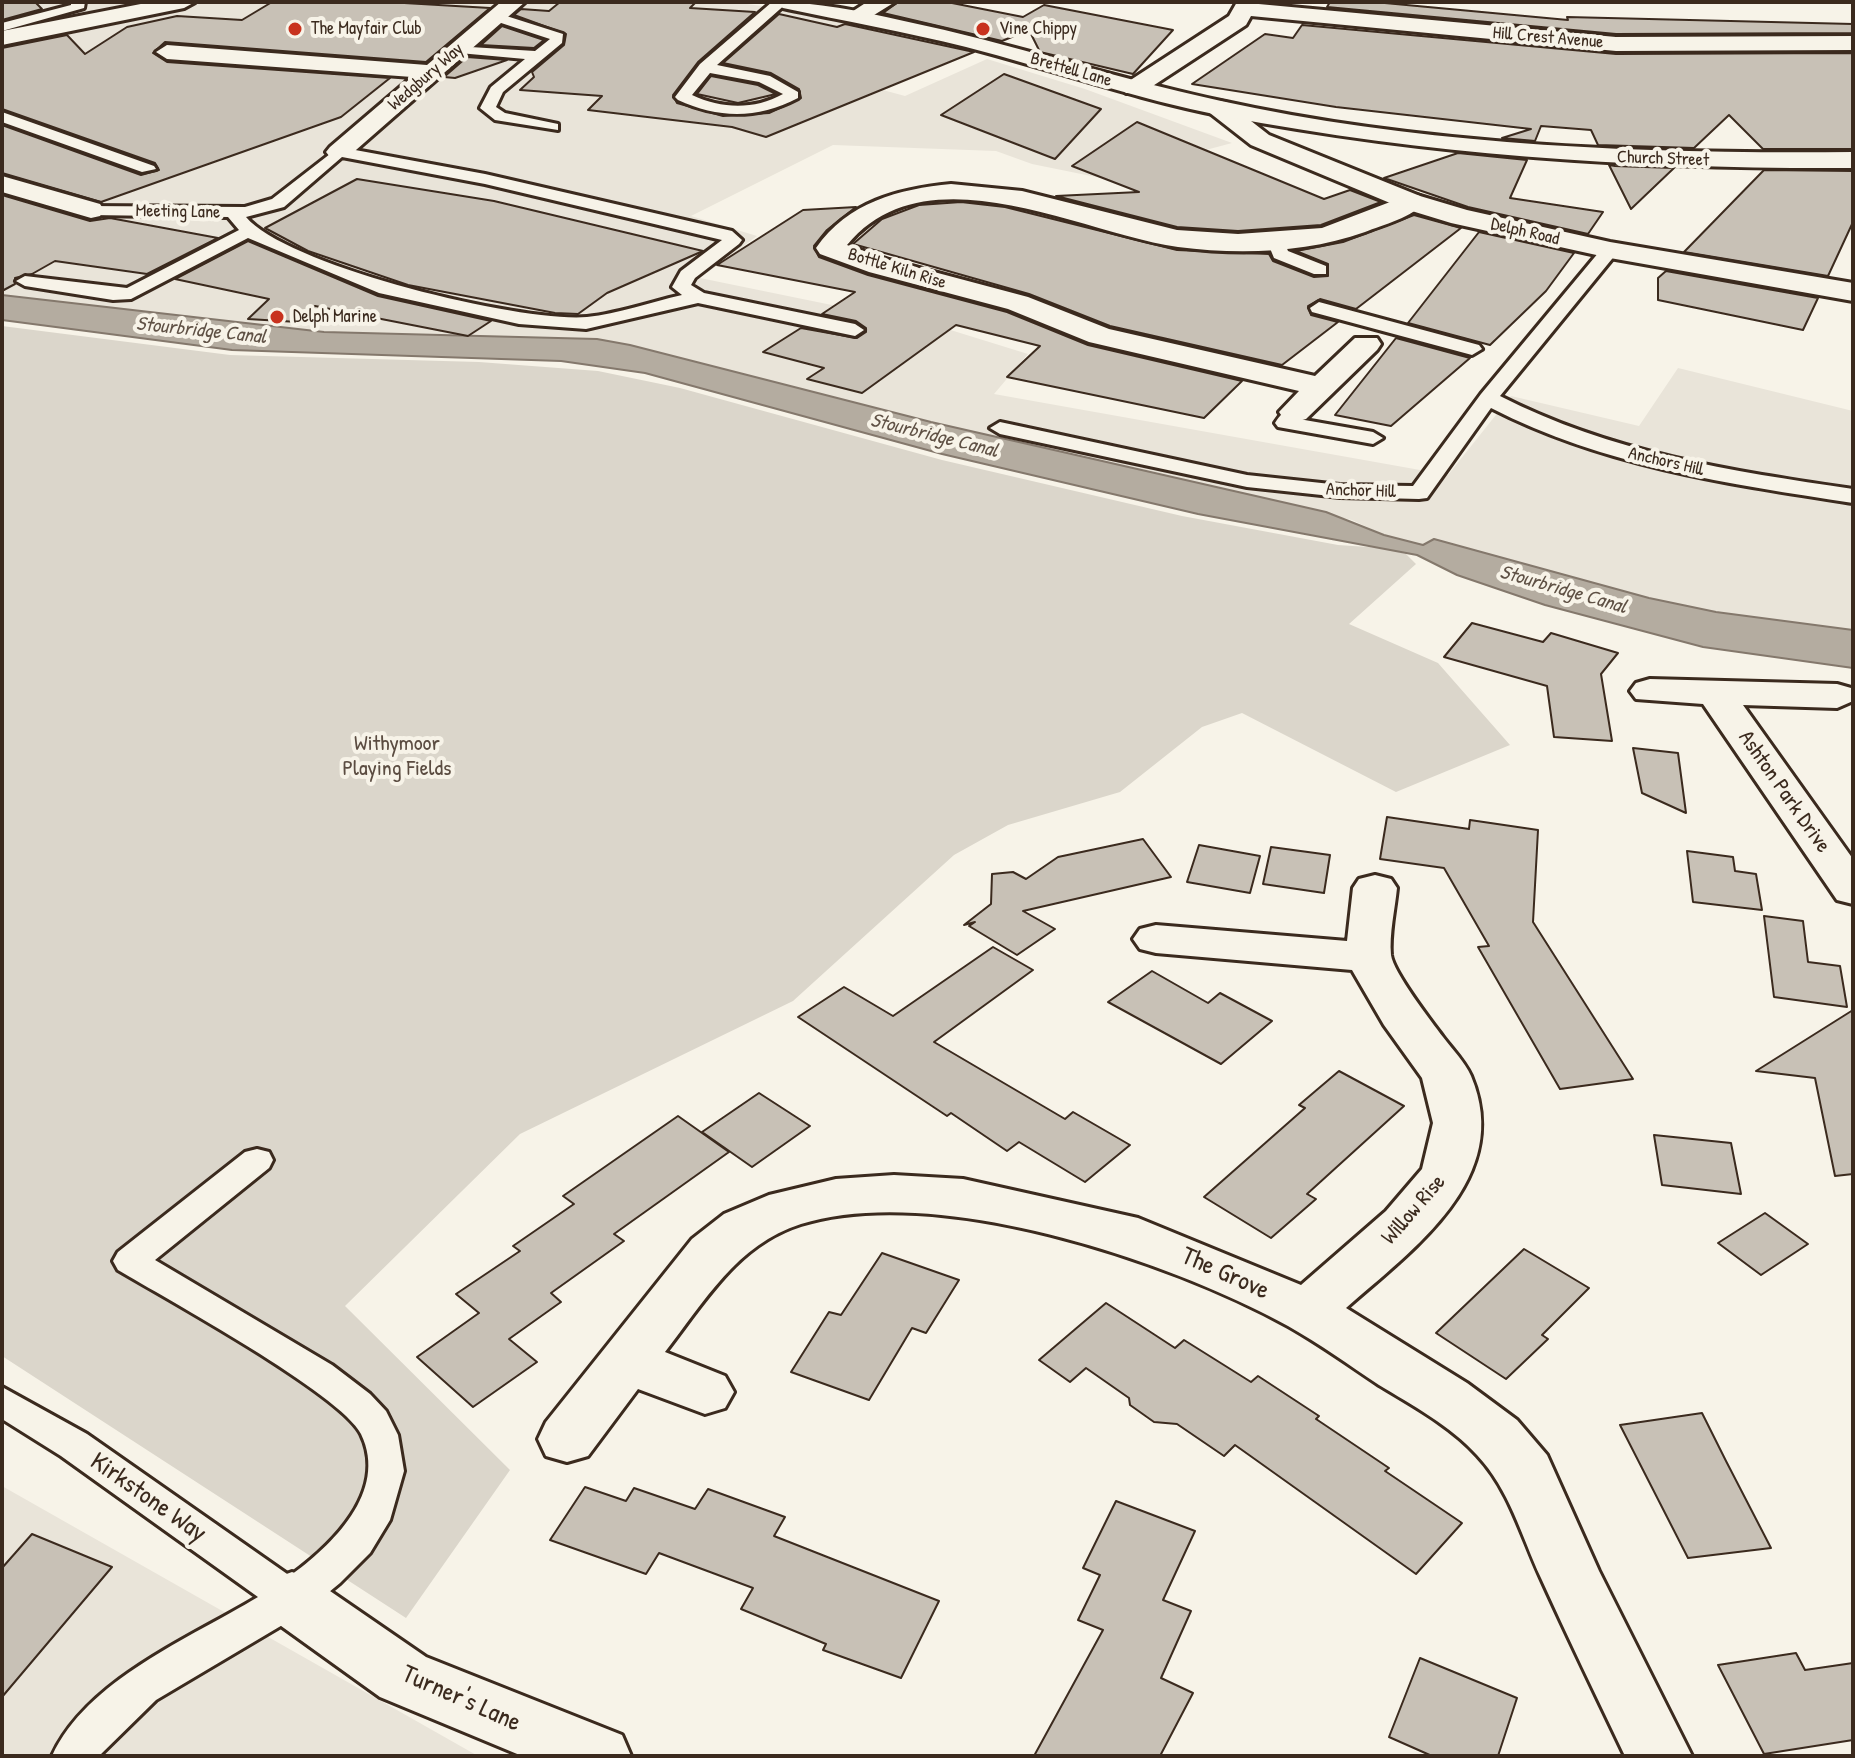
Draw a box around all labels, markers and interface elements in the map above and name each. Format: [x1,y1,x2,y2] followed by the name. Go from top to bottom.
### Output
[311,18,422,40] place label: The Mayfair Club
[999,18,1077,40] place label: Vine Chippy
[286,20,304,38] marker: The Mayfair Club
[974,20,992,38] marker: Vine Chippy
[1492,22,1604,54] street label: Hill Crest Avenue
[384,39,468,115] street label: Wedgbury Way
[1028,48,1114,92] street label: Brettell Lane
[1617,147,1709,171] street label: Church Street
[136,200,220,224] street label: Meeting Lane
[1489,214,1561,250] street label: Delph Road
[845,244,949,294] street label: Bottle Kiln Rise
[293,306,377,328] place label: Delph Marine
[268,308,286,326] marker: Delph Marine
[135,312,267,350] water label: Stourbridge Canal
[868,409,1000,463] water label: Stourbridge Canal
[1626,443,1706,481] street label: Anchors Hill
[1326,479,1396,503] street label: Anchor Hill
[1497,560,1629,620] water label: Stourbridge Canal
[1732,726,1836,858] street label: Ashton Park Drive
[343,731,451,782] park label: Withymoor Playing Fields
[1376,1170,1452,1250] street label: Willow Rise
[1176,1241,1274,1307] street label: The Grove
[84,1447,212,1549] street label: Kirkstone Way
[397,1659,525,1739] street label: Turner's Lane

